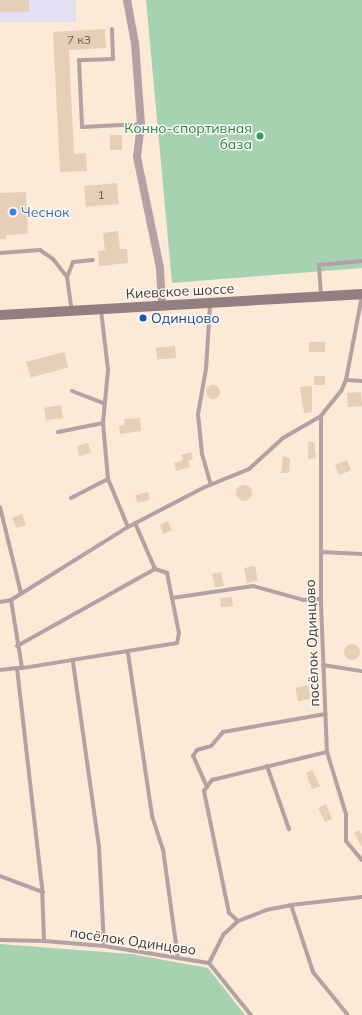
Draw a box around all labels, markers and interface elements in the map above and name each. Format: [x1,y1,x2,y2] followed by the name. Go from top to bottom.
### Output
[67,33,91,47] house number: 7 к3
[124,120,252,152] place label: Конно-спортивная база
[255,131,265,141] marker: Конно-спортивная база
[97,188,105,202] house number: 1
[21,204,70,220] place label: Чеснок
[8,207,18,217] marker: Чеснок
[125,280,235,302] street label: Киевское шоссе
[151,310,220,326] place label: Одинцово
[138,313,148,323] marker: Одинцово
[301,579,323,707] street label: посёлок Одинцово
[69,924,197,958] street label: посёлок Одинцово

